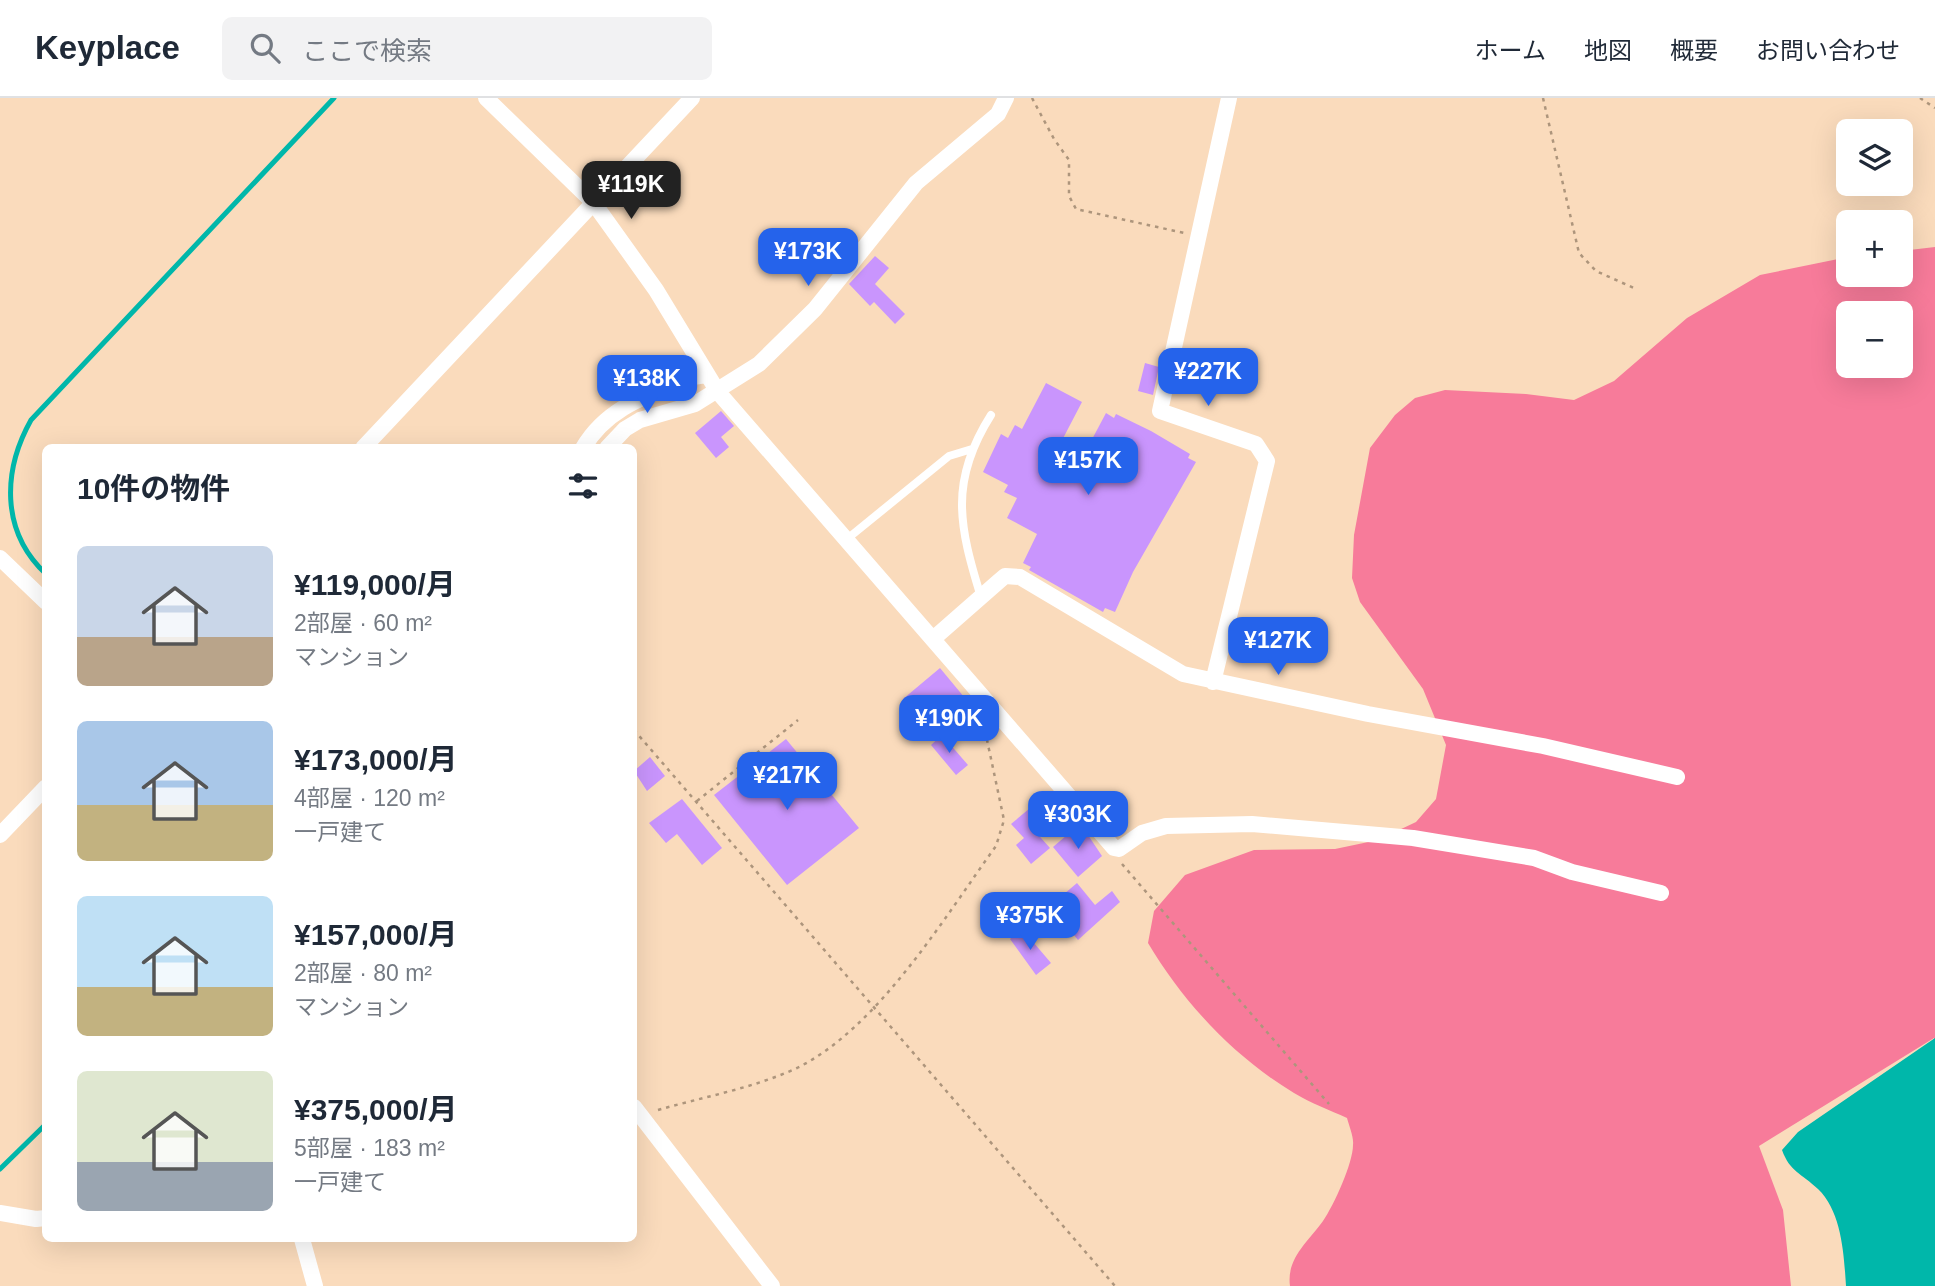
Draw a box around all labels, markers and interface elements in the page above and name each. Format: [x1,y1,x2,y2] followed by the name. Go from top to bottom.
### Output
[222,17,712,80] search box
[35,29,180,66] text: Keyplace
[246,29,284,67] icon: search
[302,36,432,66] text: ここで検索
[1475,37,1546,64] text: ホーム
[1584,37,1632,64] text: 地図
[1670,37,1718,64] text: 概要
[1756,37,1900,64] text: お問い合わせ
[1836,119,1913,378] map controls
[1836,119,1913,196] button: layers
[582,162,680,221] pin: ¥119K
[598,171,664,197] text: ¥119K
[1836,210,1913,287] button: +
[759,228,857,288] pin: ¥173K
[774,238,842,264] text: ¥173K
[1836,301,1913,378] button: −
[1159,348,1257,408] pin: ¥227K
[598,356,696,415] pin: ¥138K
[1174,358,1242,384] text: ¥227K
[613,365,681,391] text: ¥138K
[1039,438,1137,497] pin: ¥157K
[1054,447,1122,473] text: ¥157K
[564,467,602,505] icon: filters
[77,472,230,505] text: 10件の物件
[294,568,456,601] text: ¥119,000/月
[133,574,217,658] icon: home
[294,610,432,636] text: 2部屋 · 60 m²
[1229,618,1327,677] pin: ¥127K
[1244,627,1312,653] text: ¥127K
[294,644,409,670] text: マンション
[900,696,998,755] pin: ¥190K
[915,705,983,731] text: ¥190K
[294,743,457,776] text: ¥173,000/月
[133,749,217,833] icon: home
[738,752,836,812] pin: ¥217K
[753,762,821,788] text: ¥217K
[294,785,445,811] text: 4部屋 · 120 m²
[1029,792,1127,851] pin: ¥303K
[1044,801,1112,827] text: ¥303K
[294,819,386,845] text: 一戸建て
[981,892,1079,952] pin: ¥375K
[996,902,1064,928] text: ¥375K
[294,918,457,951] text: ¥157,000/月
[133,924,217,1008] icon: home
[294,960,432,986] text: 2部屋 · 80 m²
[294,994,409,1020] text: マンション
[294,1093,457,1126] text: ¥375,000/月
[133,1099,217,1183] icon: home
[294,1135,445,1161] text: 5部屋 · 183 m²
[294,1169,386,1195] text: 一戸建て

